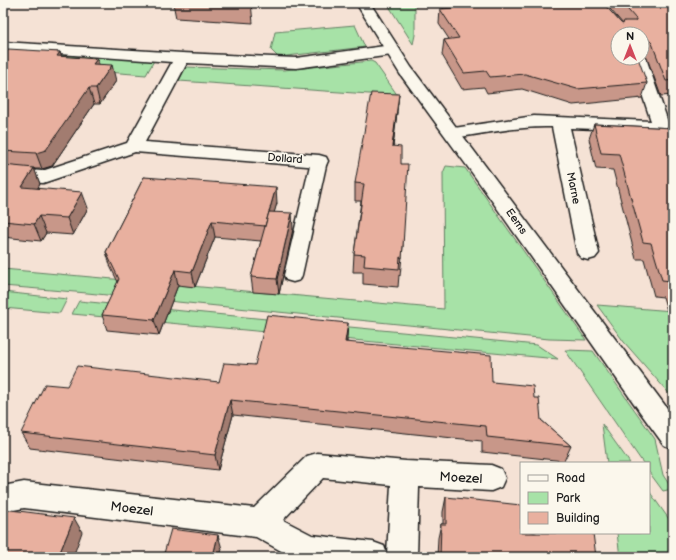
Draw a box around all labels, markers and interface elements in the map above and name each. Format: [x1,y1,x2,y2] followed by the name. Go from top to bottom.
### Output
[610,26,650,66] north arrow
[626,30,634,43] text: N
[267,151,303,166] street label: Dollard
[564,171,583,206] street label: Marne
[503,206,530,237] street label: Eems
[520,462,650,534] legend
[439,469,483,487] street label: Moezel
[556,471,585,486] text: Road
[556,491,580,506] text: Park
[110,498,154,520] street label: Moezel
[556,511,600,526] text: Building

